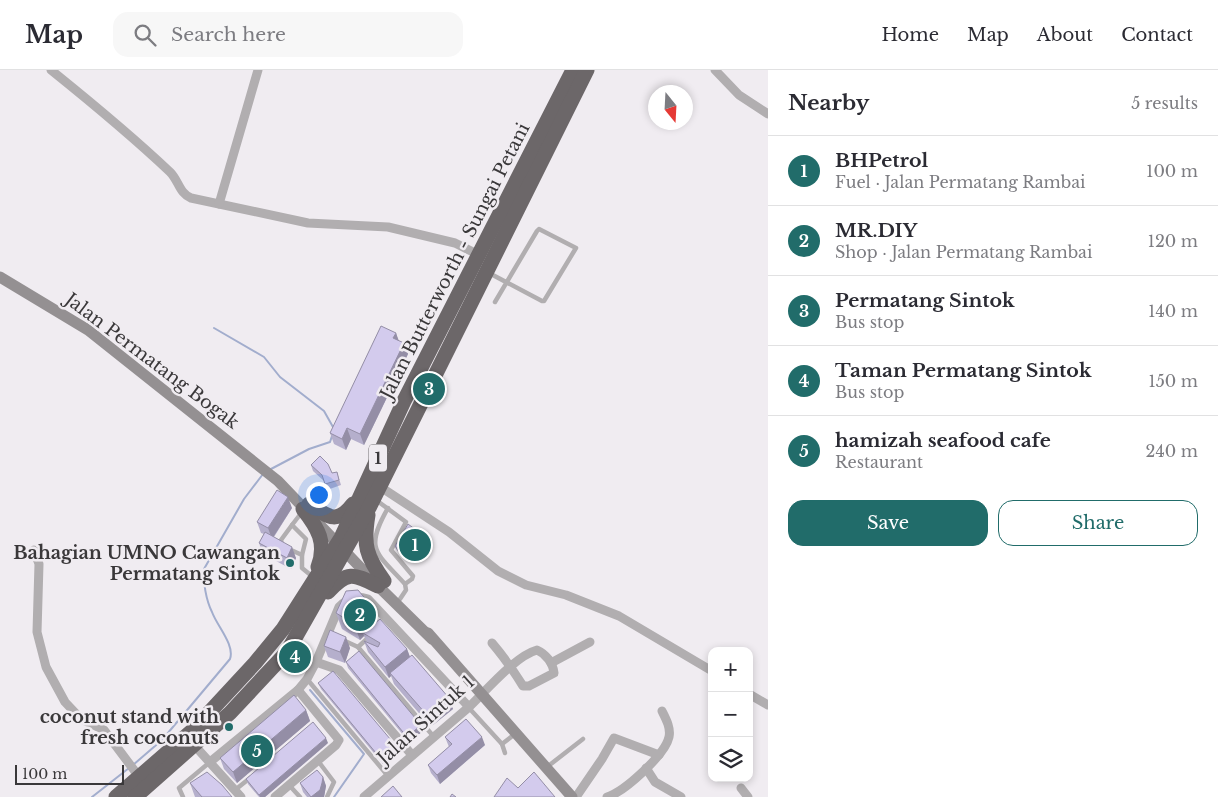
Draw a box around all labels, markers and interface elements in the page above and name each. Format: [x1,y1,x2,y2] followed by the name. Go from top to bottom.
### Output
[113,12,463,57] search box
[25,20,83,49] text: Map
[131,21,159,49] icon: search
[171,23,286,46] text: Search here
[881,24,939,46] text: Home
[967,24,1009,46] text: Map
[1037,24,1093,46] text: About
[1121,24,1193,46] text: Contact
[648,85,693,130] north arrow
[788,90,869,116] text: Nearby
[1131,93,1198,113] text: 5 results
[375,119,534,405] street label: Jalan Butterworth - Sungai Petani
[835,149,928,172] text: BHPetrol
[801,161,807,181] text: 1
[1146,161,1198,181] text: 100 m
[835,172,1086,192] text: Fuel · Jalan Permatang Rambai
[835,219,917,242] text: MR.DIY
[799,231,809,251] text: 2
[1148,231,1198,251] text: 120 m
[835,242,1092,262] text: Shop · Jalan Permatang Rambai
[59,287,243,434] street label: Jalan Permatang Bogak
[835,289,1015,312] text: Permatang Sintok
[799,301,809,321] text: 3
[1148,301,1198,321] text: 140 m
[835,312,904,332] text: Bus stop
[835,359,1092,382] text: Taman Permatang Sintok
[413,370,445,408] pin: 3
[799,371,809,391] text: 4
[1149,371,1198,391] text: 150 m
[835,382,904,402] text: Bus stop
[835,429,1051,452] text: hamizah seafood cafe
[799,441,809,461] text: 5
[1146,441,1198,461] text: 240 m
[369,444,387,472] road number: 1
[835,452,923,472] text: Restaurant
[306,482,332,508] your location
[788,500,988,546] button: Save
[998,500,1198,546] button: Share
[399,526,431,564] pin: 1
[13,542,281,585] place label: Bahagian UMNO Cawangan Permatang Sintok
[284,557,296,569] marker: Bahagian UMNO Cawangan Permatang Sintok
[344,596,376,634] pin: 2
[279,638,311,676] pin: 4
[708,647,753,782] map controls
[708,647,753,692] button: +
[371,671,479,771] street label: Jalan Sintuk 1
[708,692,753,737] button: −
[40,706,219,749] place label: coconut stand with fresh coconuts
[223,721,235,733] marker: coconut stand with fresh coconuts
[241,732,273,770] pin: 5
[708,737,753,782] button: layers
[15,762,124,785] scale bar
[22,765,67,783] text: 100 m

